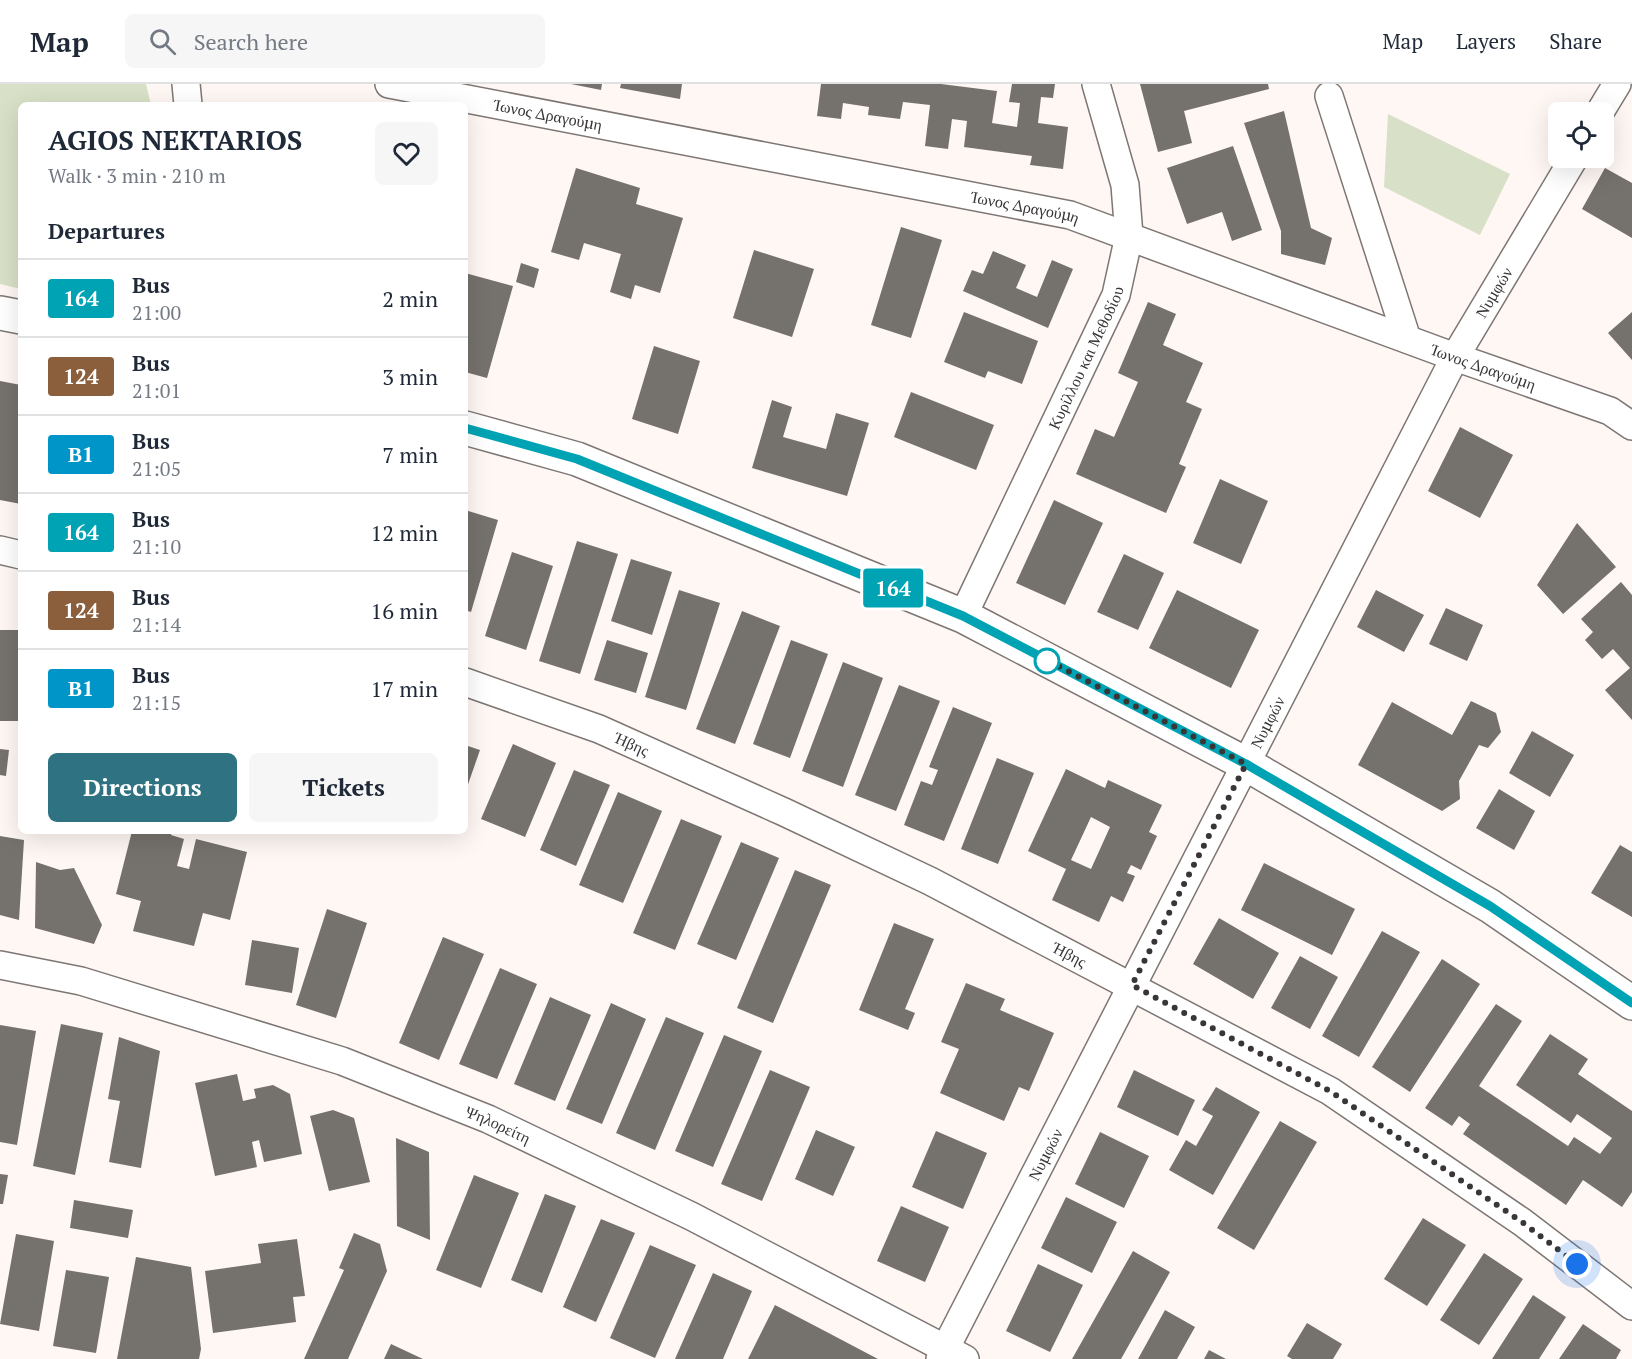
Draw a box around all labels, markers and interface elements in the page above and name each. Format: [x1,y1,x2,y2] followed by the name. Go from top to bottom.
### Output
[125,14,545,68] search box
[30,23,89,60] text: Map
[146,25,179,58] icon: search
[194,27,308,56] text: Search here
[1382,27,1423,55] text: Map
[1456,27,1516,55] text: Layers
[1549,27,1602,55] text: Share
[491,93,604,136] street label: Ίωνος Δραγούμη
[1548,102,1614,168] map controls
[1548,102,1614,168] button: locate
[48,121,302,158] text: AGIOS NEKTARIOS
[375,122,438,185] button: heart
[48,162,226,189] text: Walk · 3 min · 210 m
[968,185,1083,229] street label: Ίωνος Δραγούμη
[48,216,165,245] text: Departures
[1470,263,1517,322] street label: Νυμφών
[132,270,170,299] text: Bus
[63,284,99,312] text: 164
[382,284,438,313] text: 2 min
[1043,284,1129,433] street label: Κυρίλλου και Μεθοδίου
[132,299,181,326] text: 21:00
[1427,338,1539,395] street label: Ίωνος Δραγούμη
[132,348,170,377] text: Bus
[63,362,99,390] text: 124
[382,362,438,391] text: 3 min
[132,377,181,404] text: 21:01
[132,426,170,455] text: Bus
[68,440,94,468] text: Β1
[382,440,438,469] text: 7 min
[132,455,181,482] text: 21:05
[132,504,170,533] text: Bus
[63,518,99,546] text: 164
[371,518,438,547] text: 12 min
[132,533,181,560] text: 21:10
[858,568,928,608] line badge: 164
[875,574,911,602] text: 164
[132,582,170,611] text: Bus
[63,596,99,624] text: 124
[371,596,438,625] text: 16 min
[132,611,181,638] text: 21:14
[1034,648,1060,674] unlabelled marker
[132,660,170,689] text: Bus
[68,674,94,702] text: Β1
[371,674,438,703] text: 17 min
[132,689,181,716] text: 21:15
[1245,692,1290,752] street label: Νυμφών
[610,726,653,761] street label: Ήβης
[48,753,237,822] button: Directions
[249,753,438,822] button: Tickets
[1048,936,1091,973] street label: Ήβης
[462,1100,534,1149] street label: Ψηλορείτη
[1023,1125,1068,1184] street label: Νυμφών
[1562,1249,1592,1279] your location

